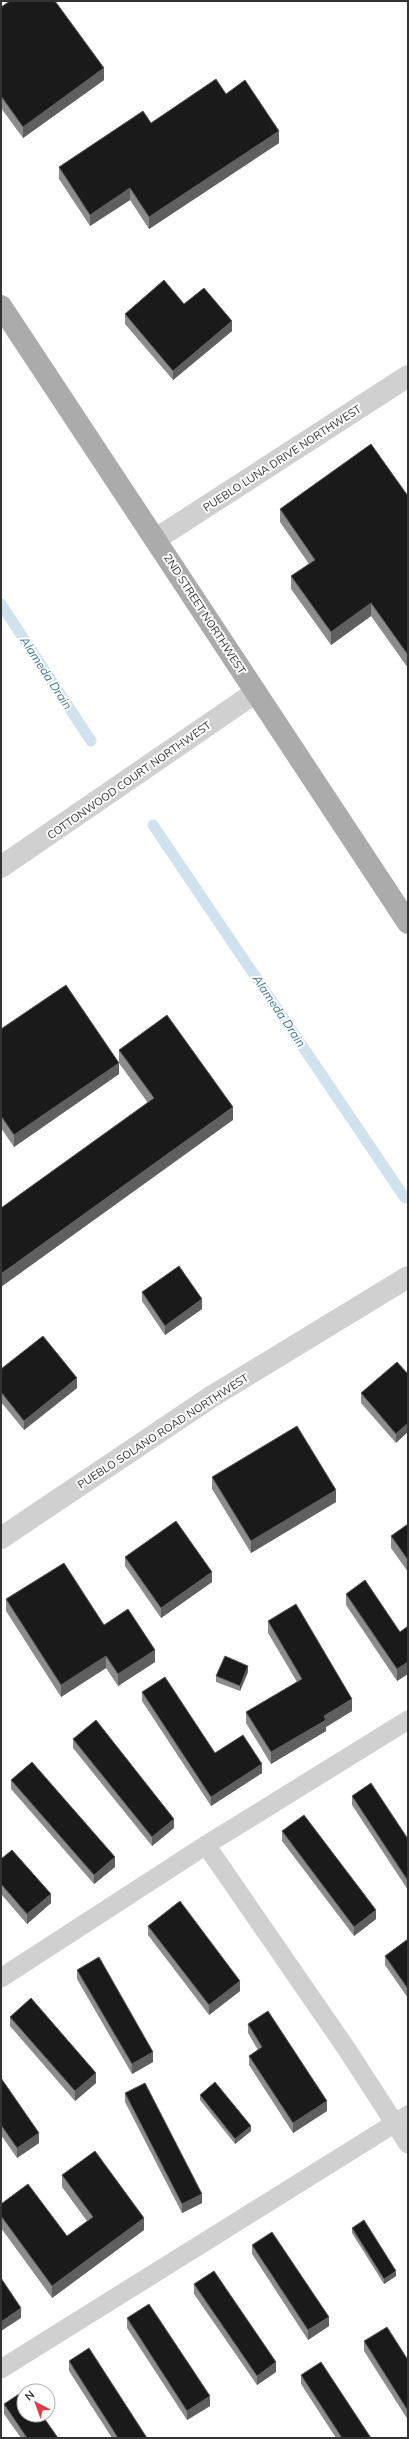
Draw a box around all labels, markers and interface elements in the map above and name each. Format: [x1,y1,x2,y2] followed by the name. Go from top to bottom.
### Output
[200,401,364,514] street label: PUEBLO LUNA DRIVE NORTHWEST
[161,551,249,677] street label: 2ND STREET NORTHWEST
[17,633,76,712] water label: Alameda Drain
[44,718,214,842] street label: COTTONWOOD COURT NORTHWEST
[249,971,309,1050] water label: Alameda Drain
[75,1370,251,1492] street label: PUEBLO SOLANO ROAD NORTHWEST
[16,2383,56,2423] north arrow
[22,2387,37,2403] text: N

